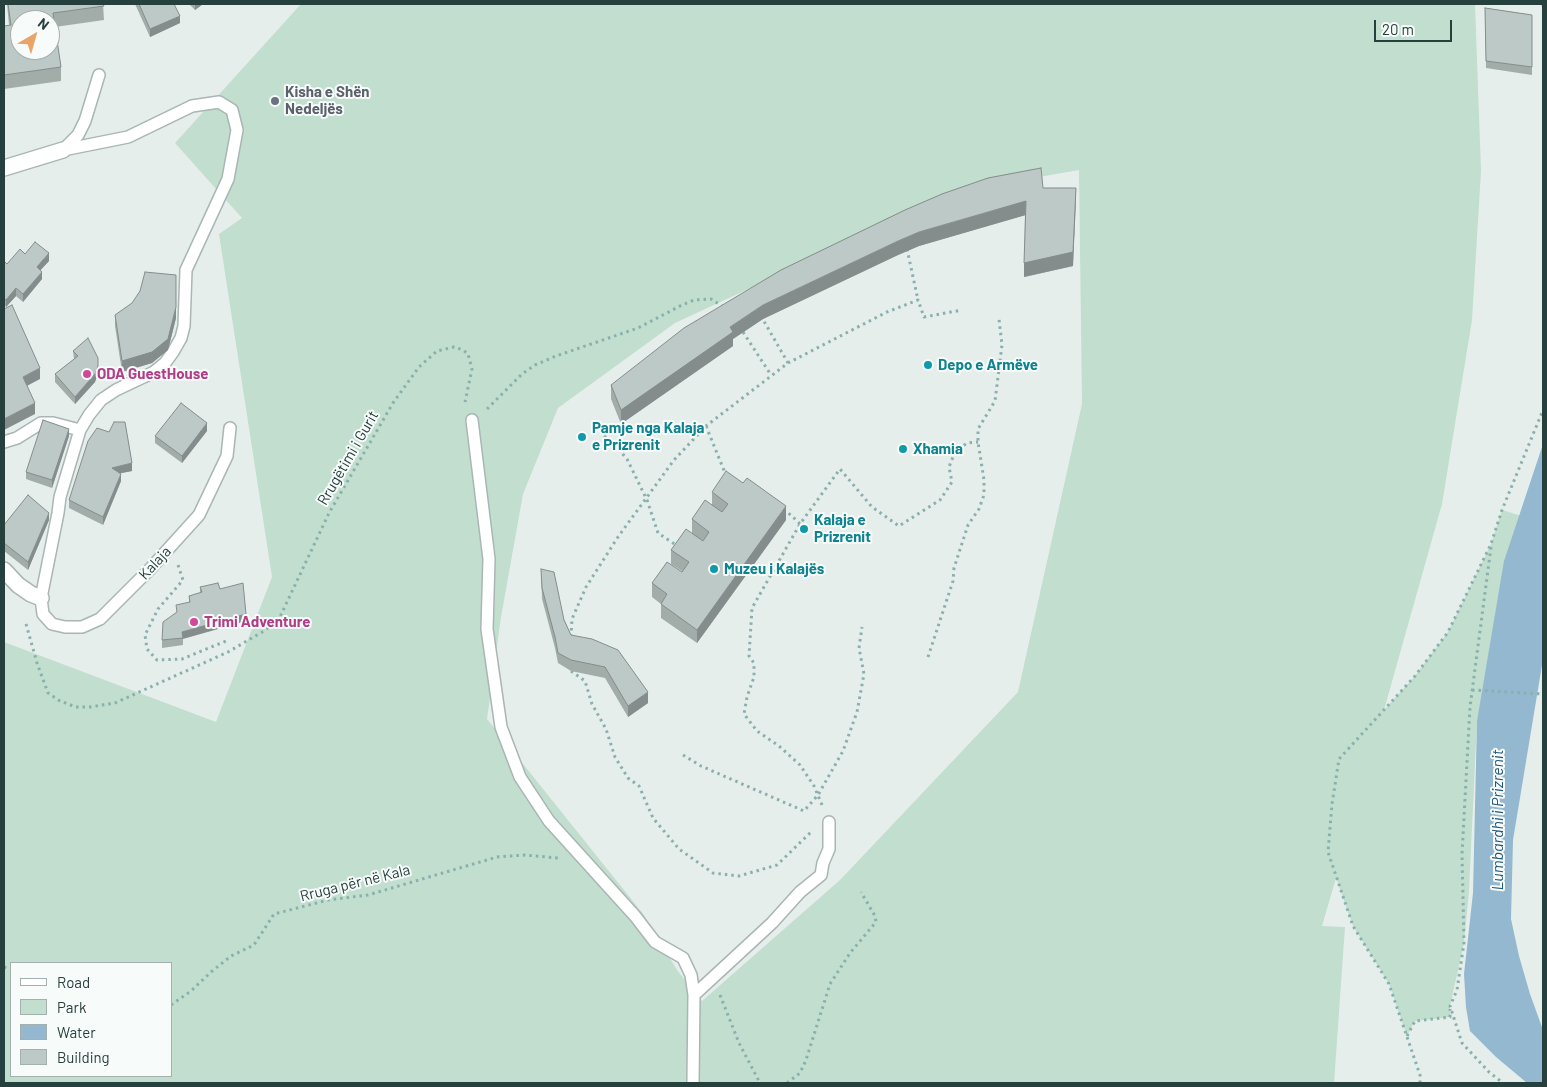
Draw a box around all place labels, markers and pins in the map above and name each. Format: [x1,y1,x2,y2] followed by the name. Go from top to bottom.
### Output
[285,83,370,118] place label: Kisha e Shën Nedeljës
[269,95,281,107] marker: Kisha e Shën Nedeljës
[938,356,1038,374] place label: Depo e Armëve
[922,359,934,371] marker: Depo e Armëve
[97,365,208,383] place label: ODA GuestHouse
[81,368,93,380] marker: ODA GuestHouse
[592,419,704,454] place label: Pamje nga Kalaja e Prizrenit
[576,431,588,443] marker: Pamje nga Kalaja e Prizrenit
[913,440,963,458] place label: Xhamia
[897,443,909,455] marker: Xhamia
[814,511,871,546] place label: Kalaja e Prizrenit
[798,523,810,535] marker: Kalaja e Prizrenit
[724,560,824,578] place label: Muzeu i Kalajës
[708,563,720,575] marker: Muzeu i Kalajës
[204,613,310,631] place label: Trimi Adventure
[188,616,200,628] marker: Trimi Adventure

